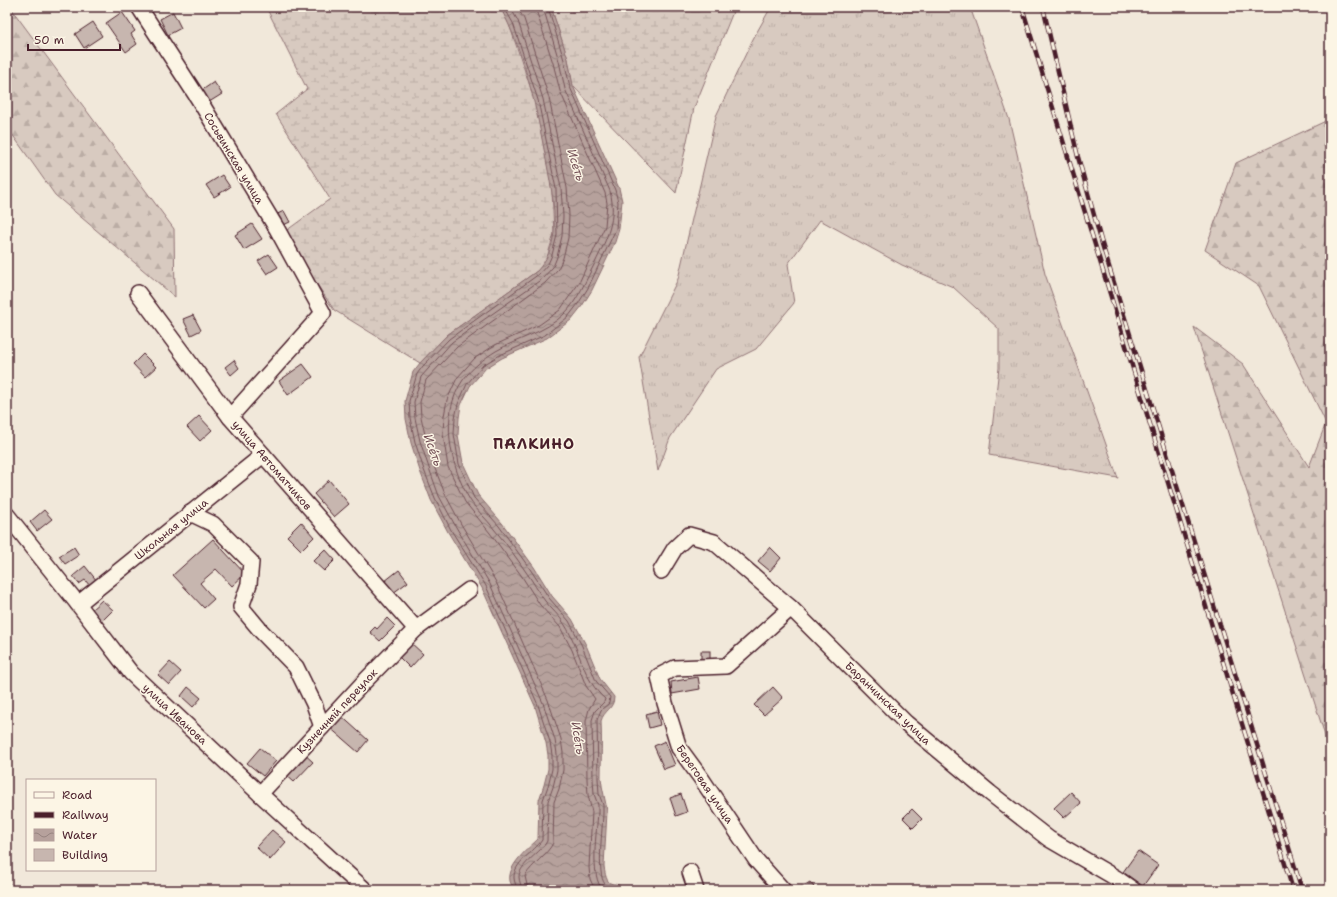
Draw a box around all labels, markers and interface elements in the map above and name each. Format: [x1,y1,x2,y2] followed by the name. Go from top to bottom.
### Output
[28,26,120,52] scale bar
[34,32,64,48] text: 50 m
[200,110,267,207] street label: Сосьвинская улица
[564,147,588,183] water label: Исе́ть
[228,417,315,514] street label: улица Автоматчиков
[420,432,446,468] water label: Исе́ть
[493,434,575,454] district label: ПАЛКИНО
[131,495,211,564] street label: Школьная улица
[842,658,934,748] street label: Баранчинская улица
[294,665,381,757] street label: Кузнечный переулок
[139,681,210,748] street label: улица Иванова
[568,720,588,756] water label: Исе́ть
[673,742,737,827] street label: Береговая улица
[26,779,156,871] legend
[62,787,93,803] text: Road
[62,807,109,823] text: Railway
[62,827,98,843] text: Water
[62,847,108,863] text: Building

